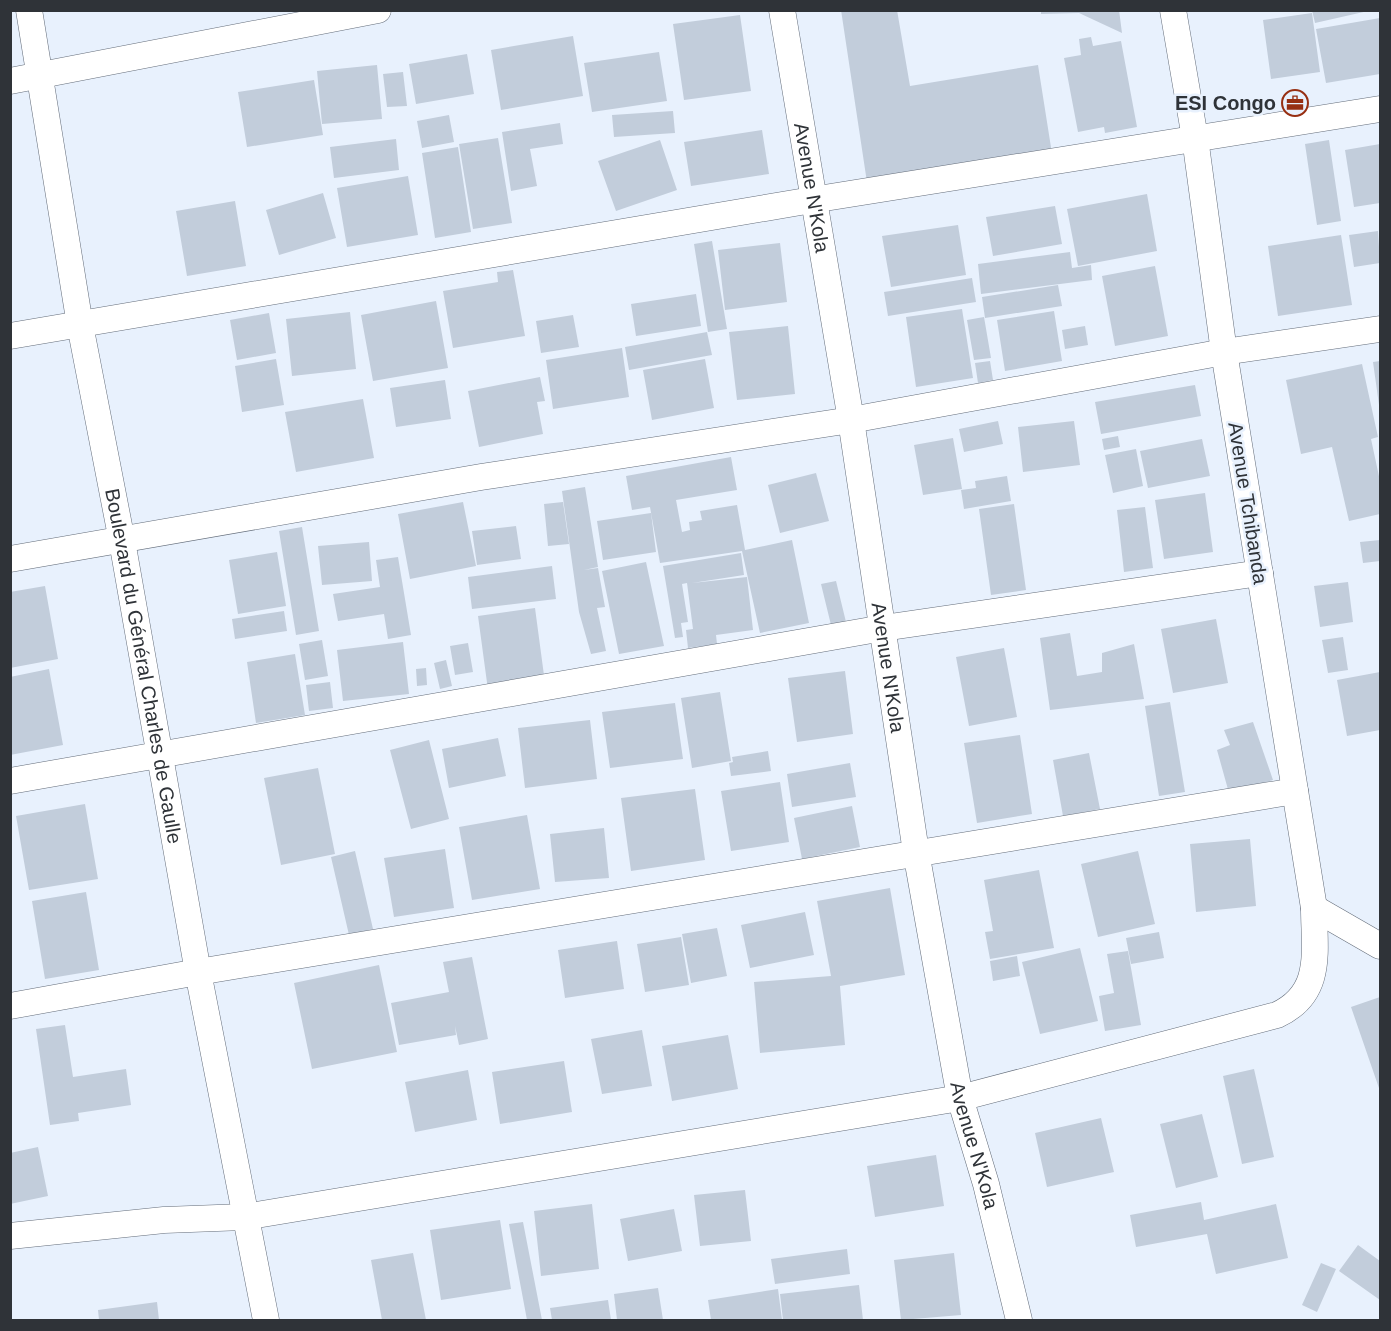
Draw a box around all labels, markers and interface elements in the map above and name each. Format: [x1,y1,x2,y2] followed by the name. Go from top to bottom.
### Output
[1280,88,1310,118] office icon: ESI Congo
[1175,92,1276,114] place label: ESI Congo
[790,121,834,255] street label: Avenue N'Kola
[1224,420,1272,586] street label: Avenue Tchibanda
[101,487,186,845] street label: Boulevard du Général Charles de Gaulle
[868,601,909,735] street label: Avenue N'Kola
[946,1080,1003,1212] street label: Avenue N'Kola

